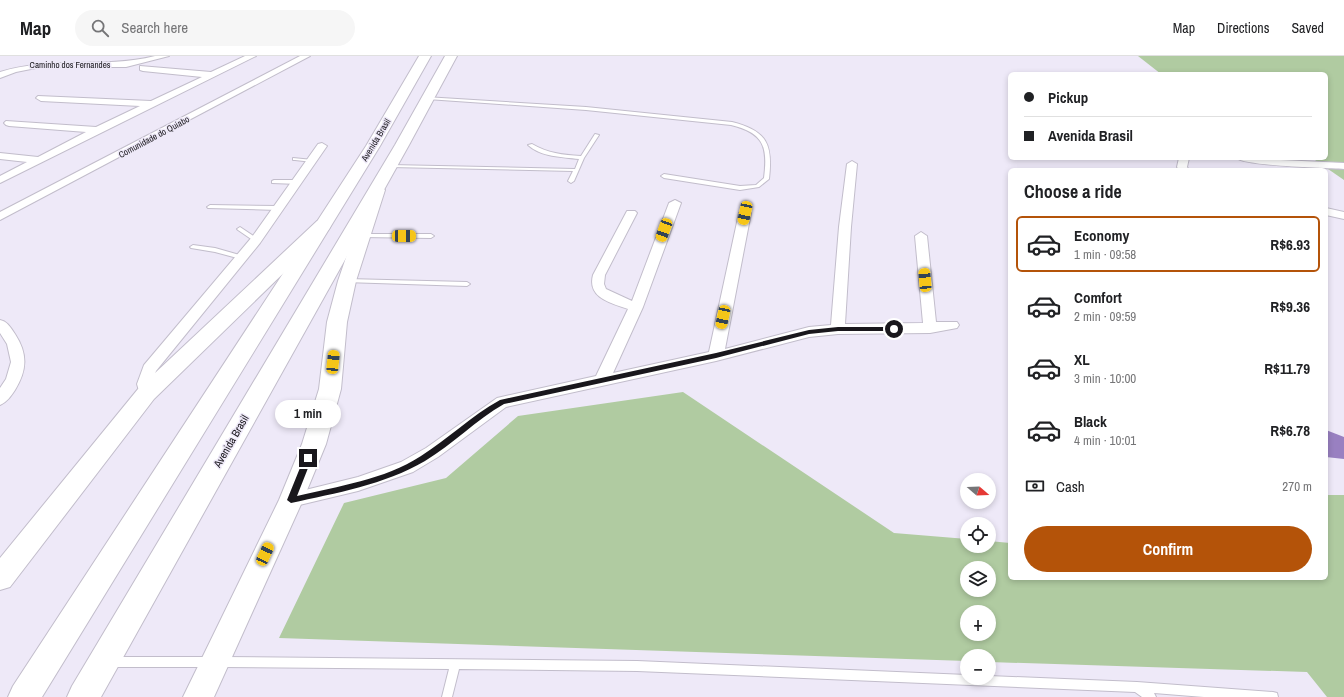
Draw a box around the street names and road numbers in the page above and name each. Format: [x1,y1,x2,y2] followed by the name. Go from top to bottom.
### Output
[30,59,111,71] street label: Caminho dos Fernandes
[116,113,192,161] street label: Comunidade do Quiabo
[358,116,394,164] street label: Avenida Brasil
[210,412,252,471] street label: Avenida Brasil

